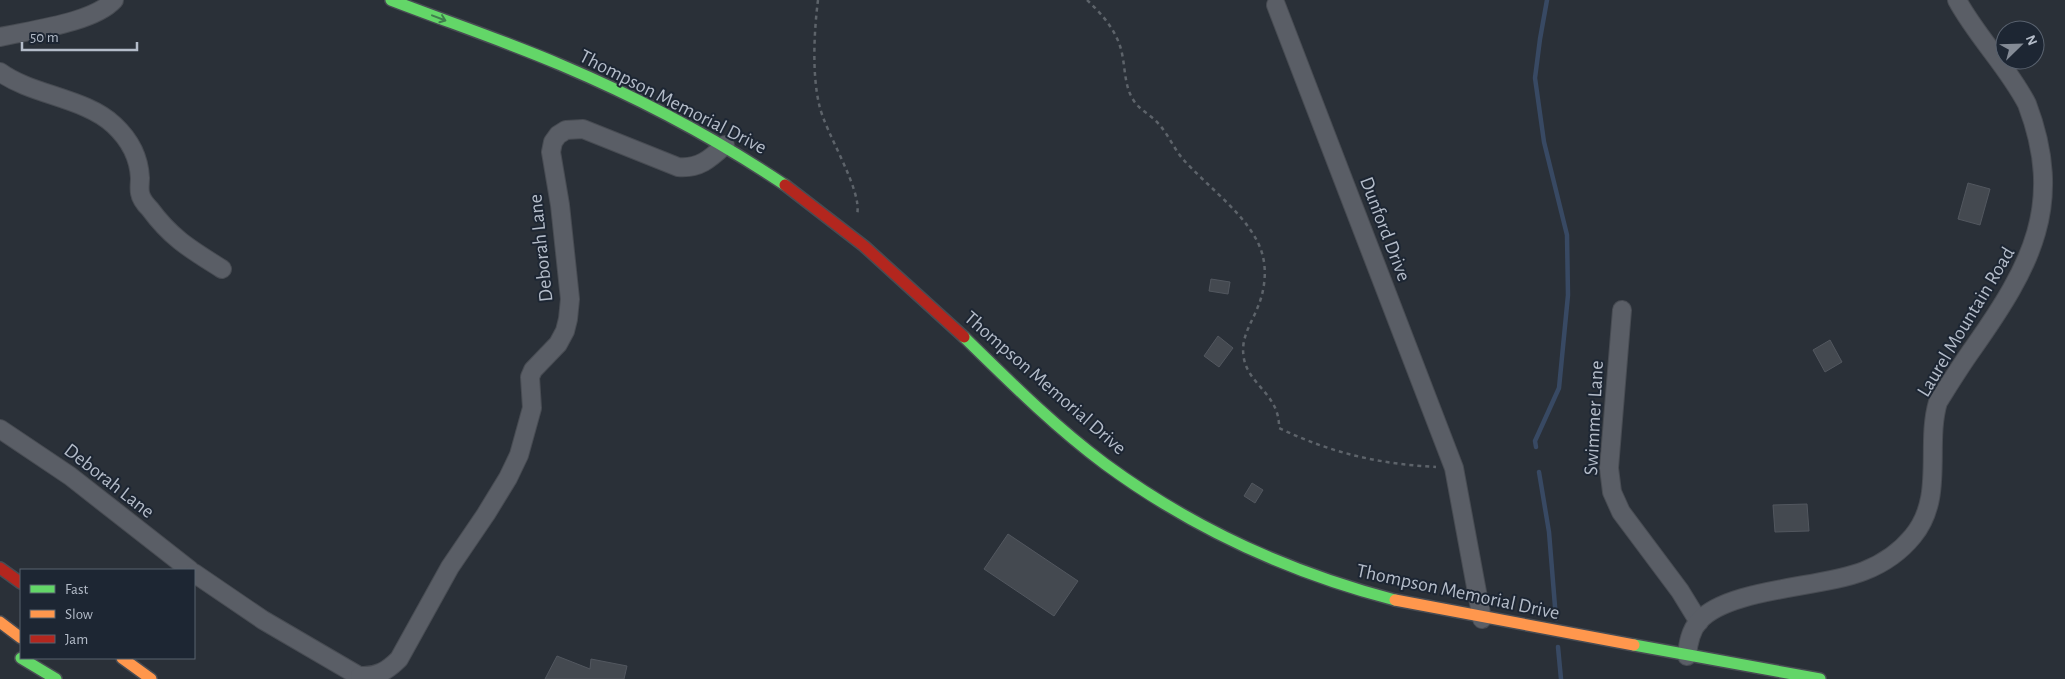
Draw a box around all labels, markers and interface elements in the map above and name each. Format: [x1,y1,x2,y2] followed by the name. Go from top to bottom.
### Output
[430,14,446,23] one-way arrow
[22,20,138,52] scale bar
[1995,20,2045,70] north arrow
[30,30,59,45] text: 50 m
[2023,33,2039,48] text: N
[576,46,770,158] street label: Thompson Memorial Drive
[1356,174,1414,284] street label: Dunford Drive
[525,193,557,303] street label: Deborah Lane
[1913,244,2019,400] street label: Laurel Mountain Road
[960,308,1130,458] street label: Thompson Memorial Drive
[1581,360,1607,476] street label: Swimmer Lane
[60,440,158,522] street label: Deborah Lane
[1355,561,1561,623] street label: Thompson Memorial Drive
[20,569,195,659] legend
[65,582,89,597] text: Fast
[65,607,93,622] text: Slow
[65,632,88,647] text: Jam

